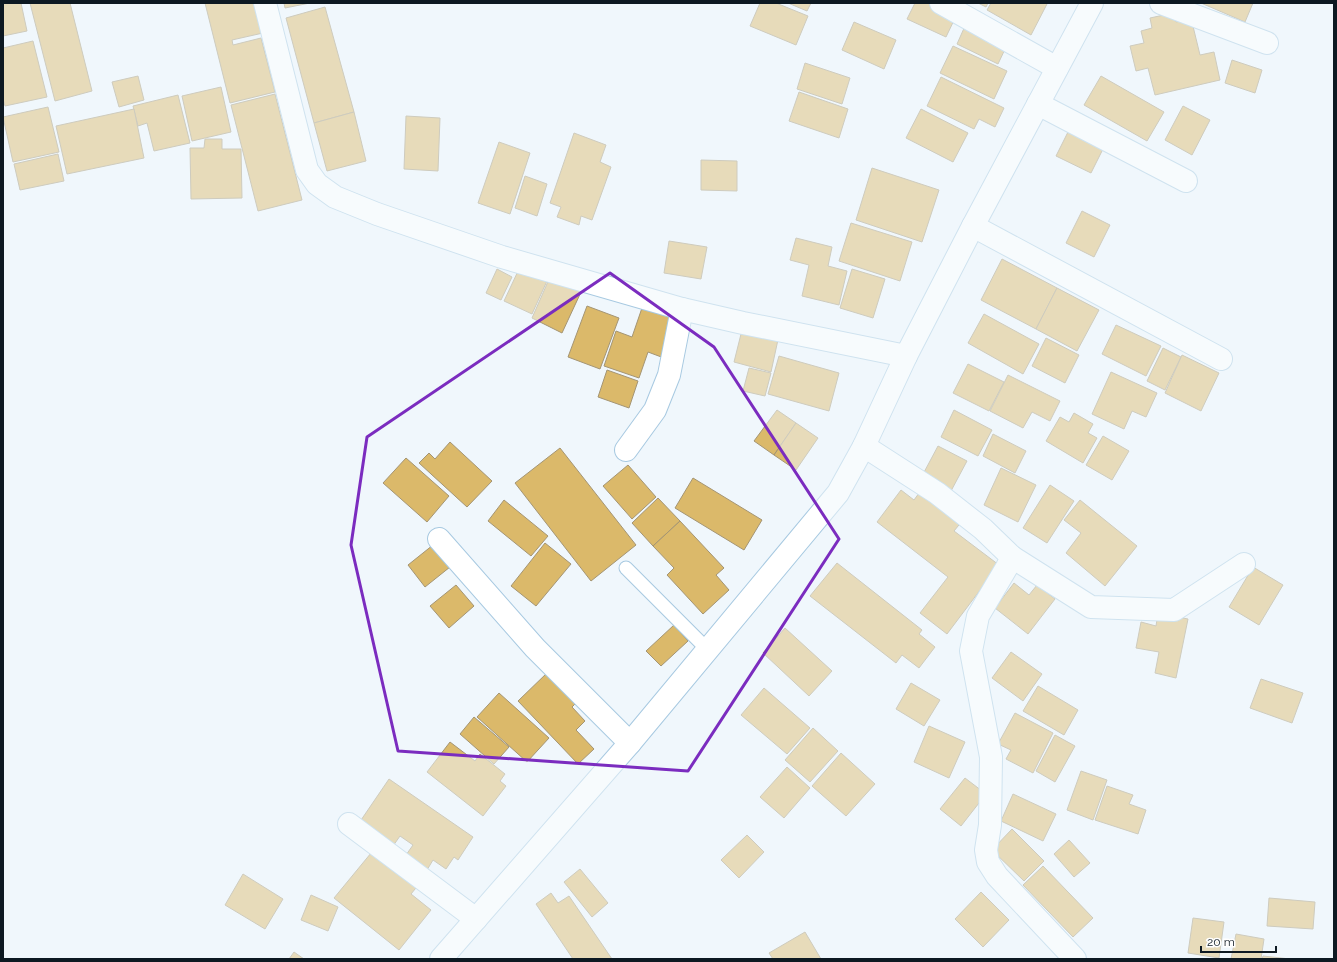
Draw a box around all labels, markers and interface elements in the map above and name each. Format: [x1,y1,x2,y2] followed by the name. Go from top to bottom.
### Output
[1201,928,1276,954] scale bar
[1207,935,1235,949] text: 20 m

